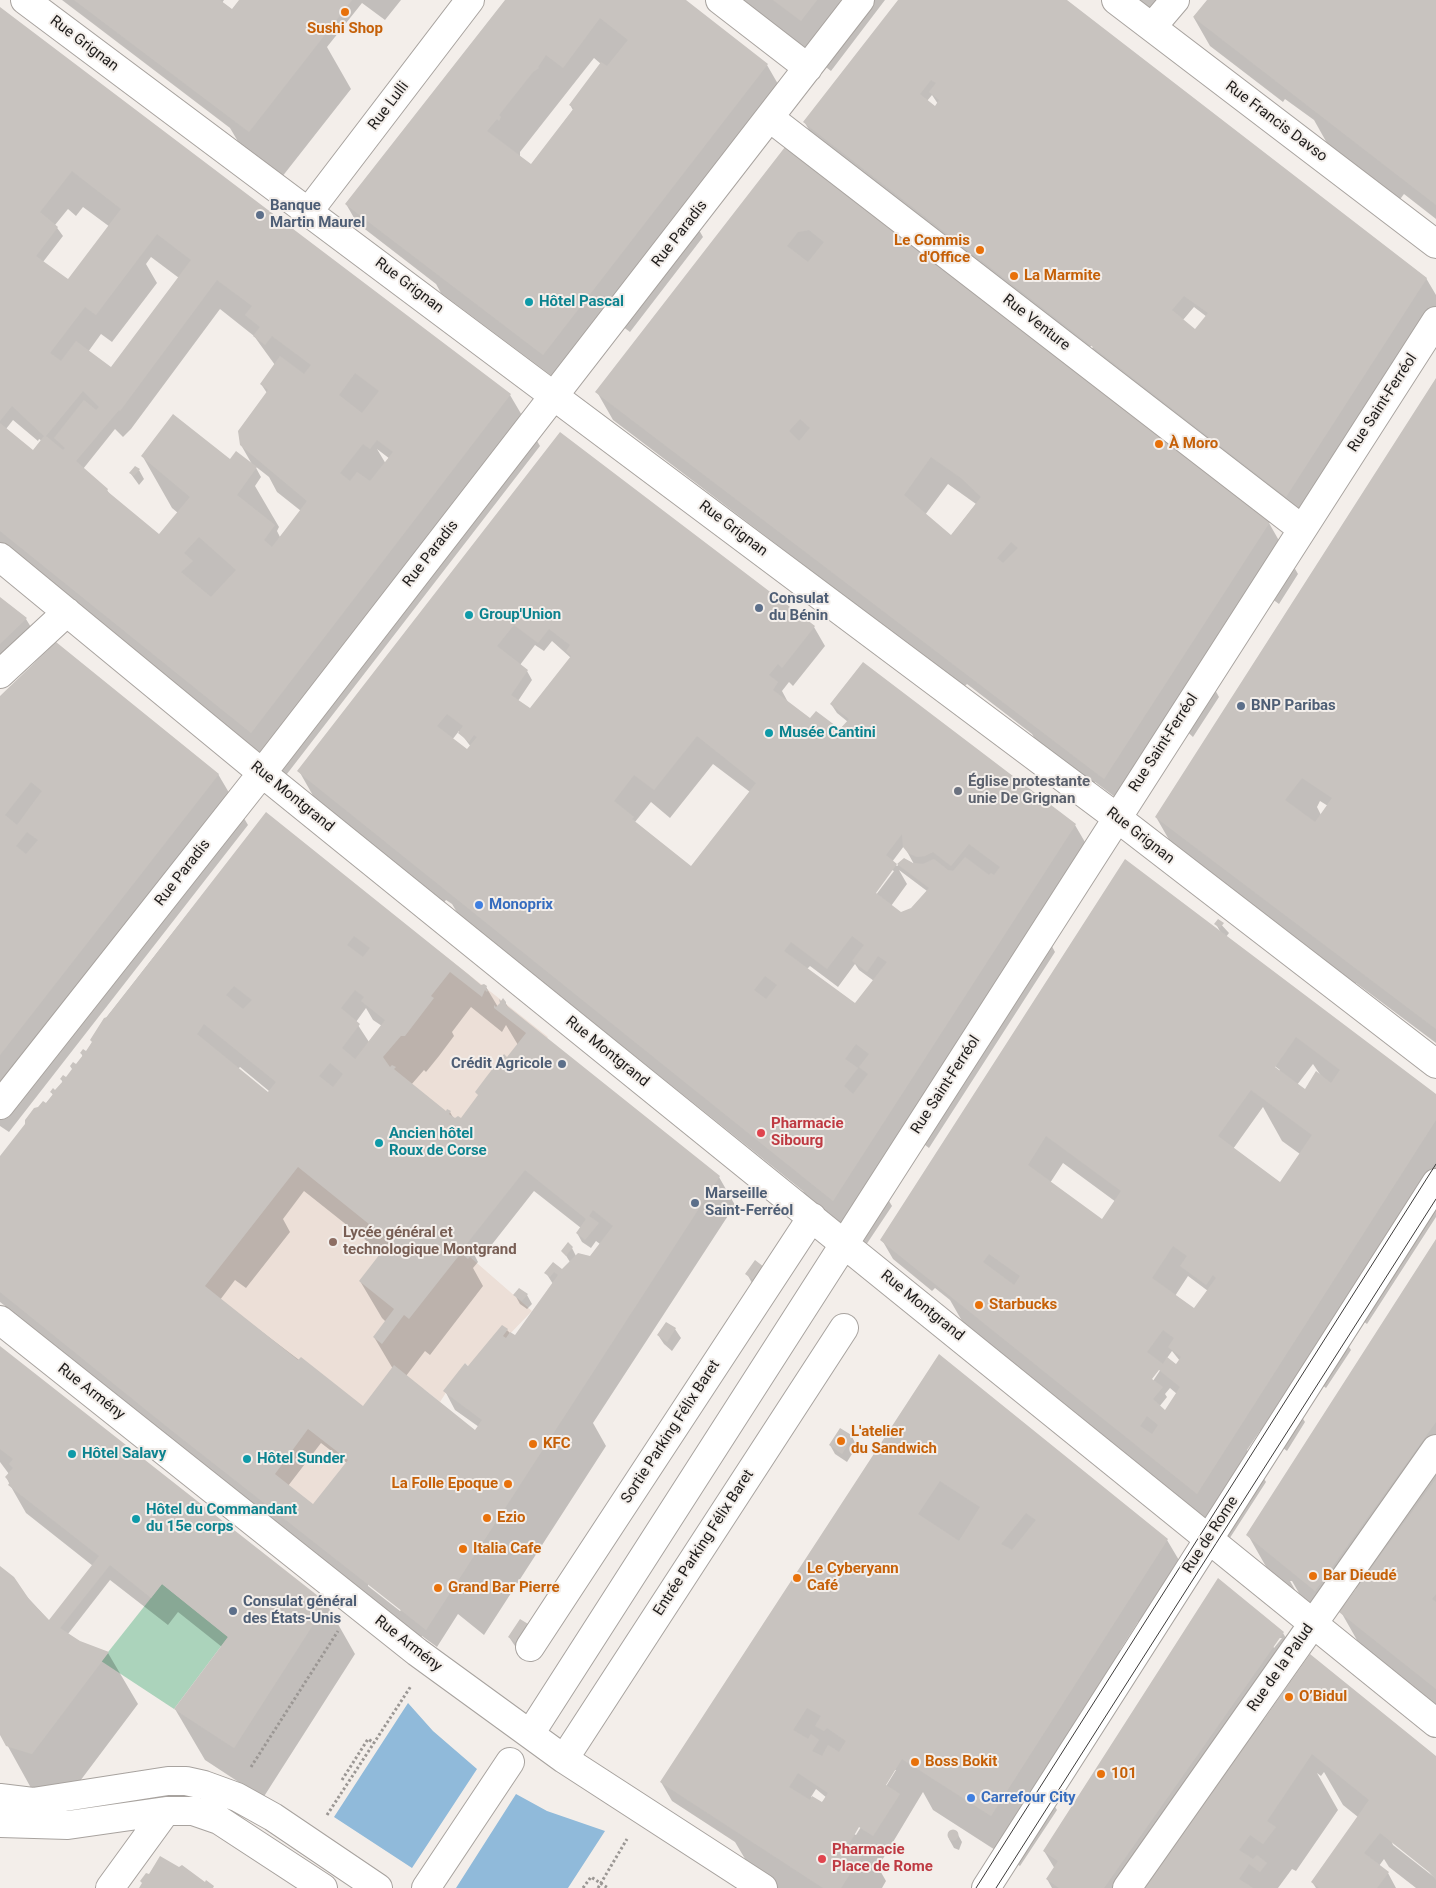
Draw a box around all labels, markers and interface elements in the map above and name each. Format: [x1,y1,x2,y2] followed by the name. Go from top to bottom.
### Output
[339,6,351,18] marker: Sushi Shop
[46,12,122,76] street label: Rue Grignan
[307,20,383,38] place label: Sushi Shop
[365,78,413,134] street label: Rue Lulli
[1221,78,1331,166] street label: Rue Francis Davso
[270,197,365,232] place label: Banque Martin Maurel
[648,197,712,271] street label: Rue Paradis
[254,209,266,221] marker: Banque Martin Maurel
[894,232,970,267] place label: Le Commis d'Office
[974,244,986,256] marker: Le Commis d'Office
[371,254,447,318] street label: Rue Grignan
[1024,267,1101,285] place label: La Marmite
[1008,270,1020,282] marker: La Marmite
[999,291,1073,355] street label: Rue Venture
[539,293,624,311] place label: Hôtel Pascal
[523,296,535,308] marker: Hôtel Pascal
[1345,350,1421,456] street label: Rue Saint-Ferréol
[1169,435,1218,453] place label: À Moro
[1153,438,1165,450] marker: À Moro
[695,497,771,561] street label: Rue Grignan
[399,517,463,591] street label: Rue Paradis
[769,590,829,625] place label: Consulat du Bénin
[753,602,765,614] marker: Consulat du Bénin
[479,606,561,624] place label: Group'Union
[463,609,475,621] marker: Group'Union
[1126,690,1202,796] street label: Rue Saint-Ferréol
[1251,697,1336,715] place label: BNP Paribas
[1235,700,1247,712] marker: BNP Paribas
[779,724,876,742] place label: Musée Cantini
[763,727,775,739] marker: Musée Cantini
[247,758,337,836] street label: Rue Montgrand
[968,773,1090,808] place label: Église protestante unie De Grignan
[952,785,964,797] marker: Église protestante unie De Grignan
[1102,804,1178,868] street label: Rue Grignan
[151,836,215,910] street label: Rue Paradis
[489,896,553,914] place label: Monoprix
[473,899,485,911] marker: Monoprix
[562,1013,652,1091] street label: Rue Montgrand
[908,1032,984,1138] street label: Rue Saint-Ferréol
[451,1055,552,1073] place label: Crédit Agricole
[556,1058,568,1070] marker: Crédit Agricole
[771,1115,843,1150] place label: Pharmacie Sibourg
[389,1125,487,1160] place label: Ancien hôtel Roux de Corse
[755,1127,767,1139] marker: Pharmacie Sibourg
[373,1137,385,1149] marker: Ancien hôtel Roux de Corse
[705,1185,793,1220] place label: Marseille Saint-Ferréol
[689,1197,701,1209] marker: Marseille Saint-Ferréol
[343,1224,517,1259] place label: Lycée général et technologique Montgrand
[327,1236,339,1248] marker: Lycée général et technologique Montgrand
[877,1267,967,1345] street label: Rue Montgrand
[989,1296,1057,1314] place label: Starbucks
[973,1299,985,1311] marker: Starbucks
[618,1357,724,1507] street label: Sortie Parking Félix Baret
[54,1360,128,1424] street label: Rue Armény
[851,1423,937,1458] place label: L'atelier du Sandwich
[543,1435,571,1453] place label: KFC
[835,1435,847,1447] marker: L'atelier du Sandwich
[527,1438,539,1450] marker: KFC
[82,1445,166,1463] place label: Hôtel Salavy
[66,1448,78,1460] marker: Hôtel Salavy
[257,1450,345,1468] place label: Hôtel Sunder
[241,1453,253,1465] marker: Hôtel Sunder
[650,1467,758,1619] street label: Entrée Parking Félix Baret
[392,1475,498,1493] place label: La Folle Epoque
[502,1478,514,1490] marker: La Folle Epoque
[1179,1493,1243,1577] street label: Rue de Rome
[146,1501,297,1536] place label: Hôtel du Commandant du 15e corps
[497,1509,526,1527] place label: Ezio
[481,1512,493,1524] marker: Ezio
[130,1513,142,1525] marker: Hôtel du Commandant du 15e corps
[473,1540,541,1558] place label: Italia Cafe
[457,1543,469,1555] marker: Italia Cafe
[807,1560,899,1595] place label: Le Cyberyann Café
[1323,1567,1397,1585] place label: Bar Dieudé
[1307,1570,1319,1582] marker: Bar Dieudé
[791,1572,803,1584] marker: Le Cyberyann Café
[448,1579,560,1597] place label: Grand Bar Pierre
[432,1582,444,1594] marker: Grand Bar Pierre
[243,1593,357,1628] place label: Consulat général des États-Unis
[227,1605,239,1617] marker: Consulat général des États-Unis
[371,1612,445,1676] street label: Rue Armény
[1244,1621,1318,1715] street label: Rue de la Palud
[1299,1688,1347,1706] place label: O’Bidul
[1283,1691,1295,1703] marker: O’Bidul
[925,1753,997,1771] place label: Boss Bokit
[909,1756,921,1768] marker: Boss Bokit
[1111,1765,1137,1783] place label: 101
[1095,1768,1107,1780] marker: 101
[981,1789,1076,1807] place label: Carrefour City
[965,1792,977,1804] marker: Carrefour City
[832,1841,933,1876] place label: Pharmacie Place de Rome
[816,1853,828,1865] marker: Pharmacie Place de Rome

